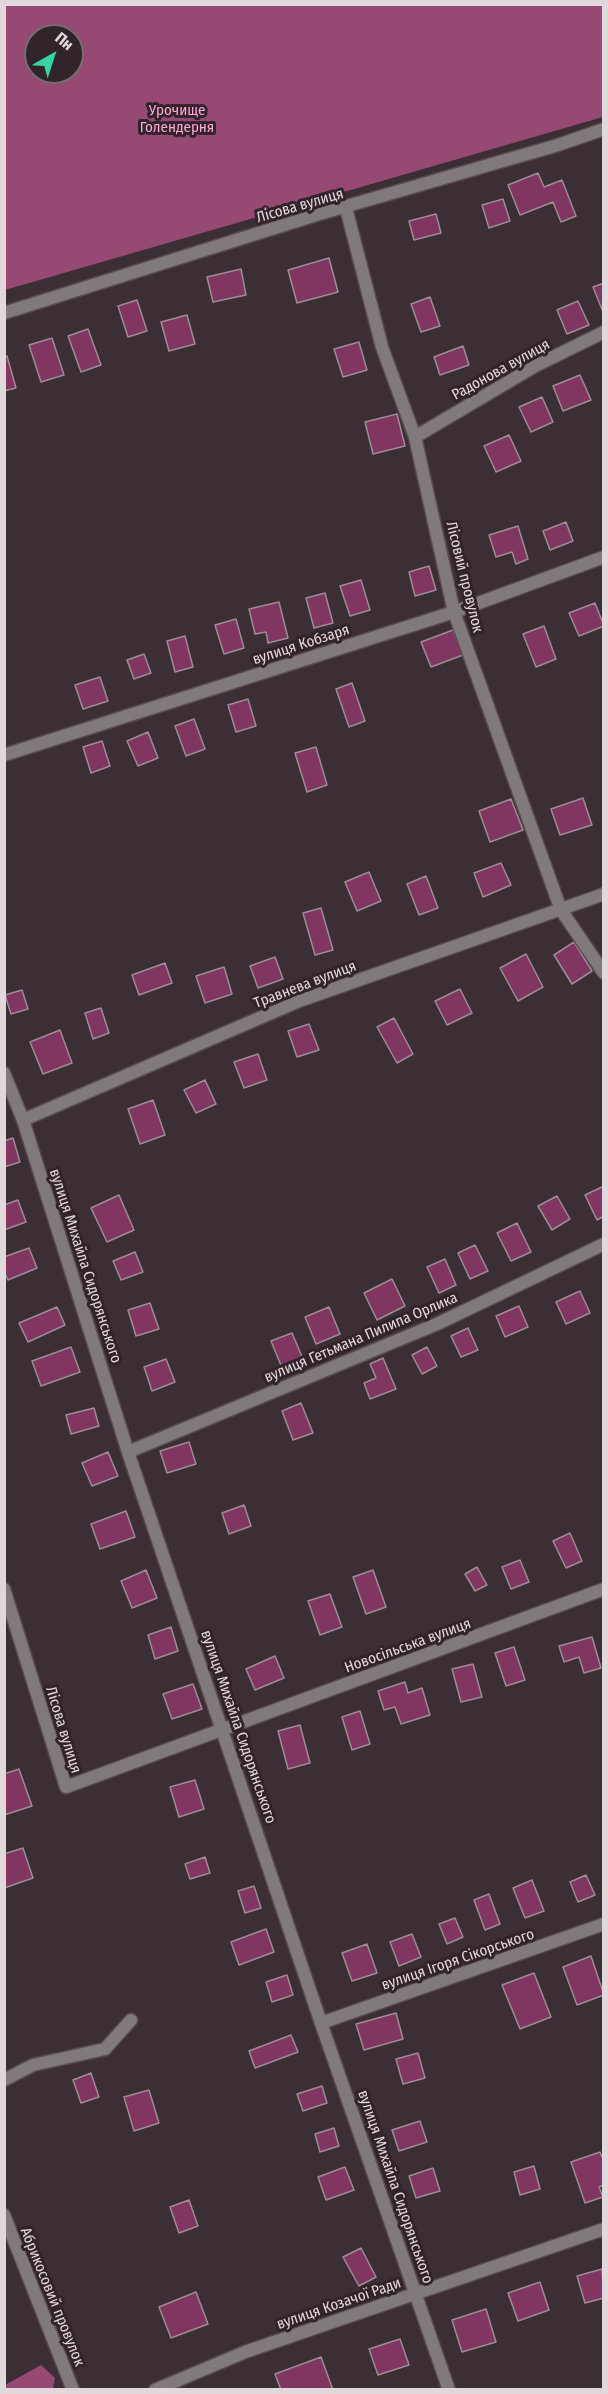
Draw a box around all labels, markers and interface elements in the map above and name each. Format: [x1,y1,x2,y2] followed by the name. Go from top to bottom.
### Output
[24,24,84,84] north arrow
[51,28,77,54] text: Пн
[140,102,214,137] park label: Урочище Голендерня
[254,185,346,227] street label: Лісова вулиця
[449,336,553,404] street label: Радонова вулиця
[441,519,487,635] street label: Лісовий провулок
[250,621,352,669] street label: вулиця Кобзаря
[251,957,359,1013] street label: Травнева вулиця
[45,1167,125,1365] street label: вулиця Михайла Сидорянського
[262,1289,460,1387] street label: вулиця Гетьмана Пилипа Орлика
[342,1615,474,1677] street label: Новосільська вулиця
[196,1628,280,1826] street label: вулиця Михайла Сидорянського
[41,1684,85,1776] street label: Лісова вулиця
[379,1925,537,1995] street label: вулиця Ігоря Сікорського
[353,2088,437,2286] street label: вулиця Михайла Сидорянського
[16,2225,88,2369] street label: Абрикосовий провулок
[274,2274,404,2334] street label: вулиця Козачої Ради

